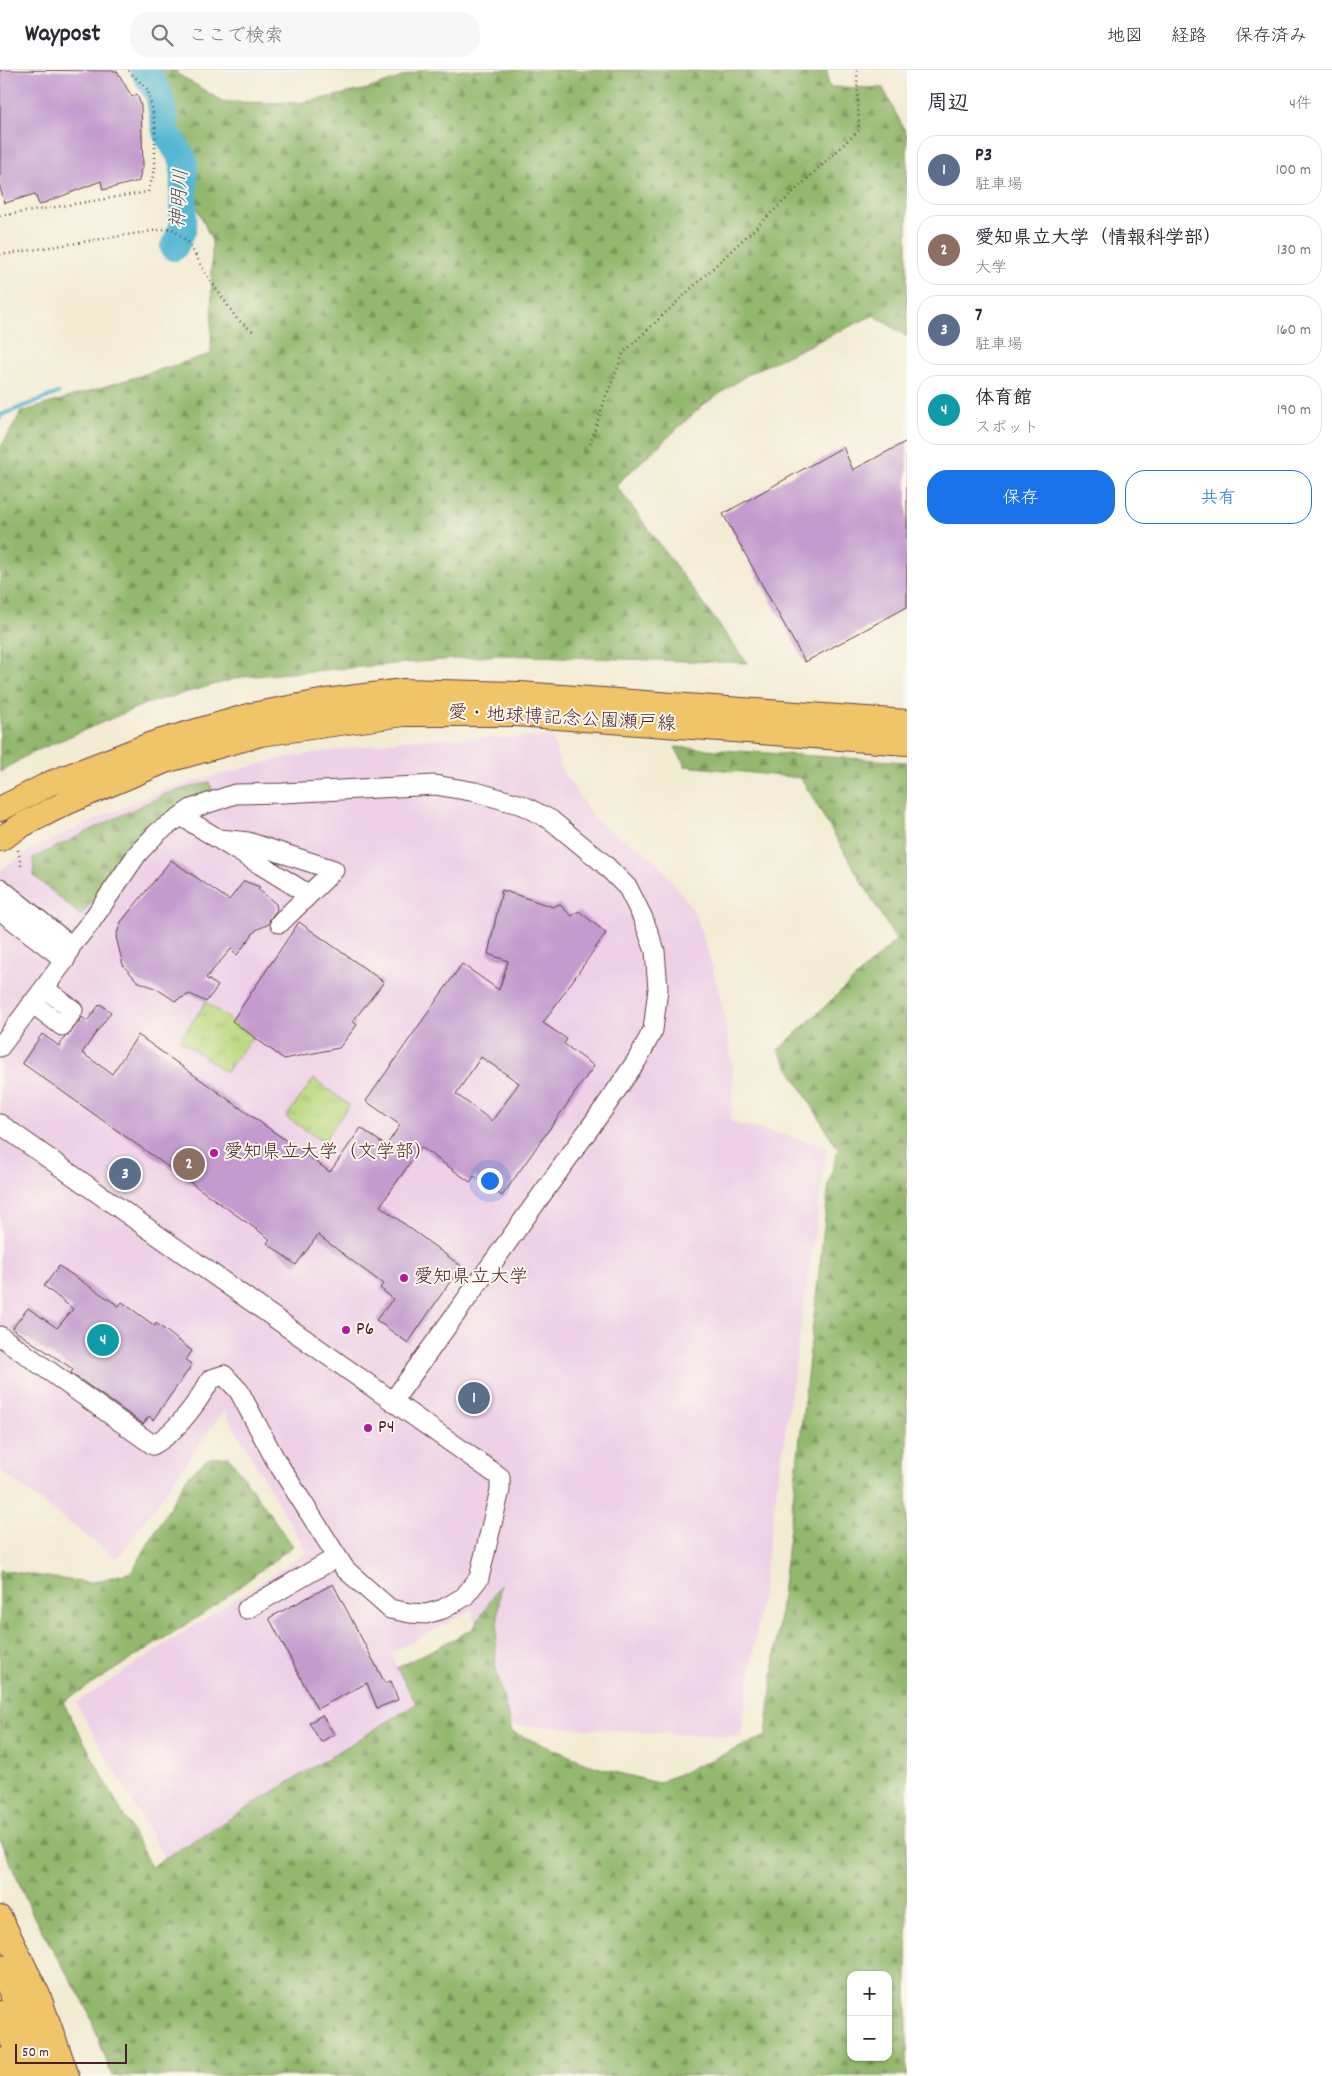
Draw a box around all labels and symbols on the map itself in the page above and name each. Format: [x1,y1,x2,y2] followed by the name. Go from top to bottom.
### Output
[165,168,197,230] water label: 神明川
[447,701,677,739] street label: 愛・地球博記念公園瀬戸線
[224,1140,433,1167] place label: 愛知県立大学（文学部）
[173,1145,205,1183] pin: 2
[208,1147,220,1159] marker: 愛知県立大学（文学部）
[109,1155,141,1193] pin: 3
[477,1168,503,1194] your location
[414,1265,528,1292] place label: 愛知県立大学
[398,1272,410,1284] marker: 愛知県立大学
[356,1317,374,1344] place label: P6
[87,1321,119,1359] pin: 4
[340,1324,352,1336] marker: P6
[458,1379,490,1417] pin: 1
[378,1415,395,1442] place label: P4
[362,1422,374,1434] marker: P4
[15,2041,128,2064] scale bar

